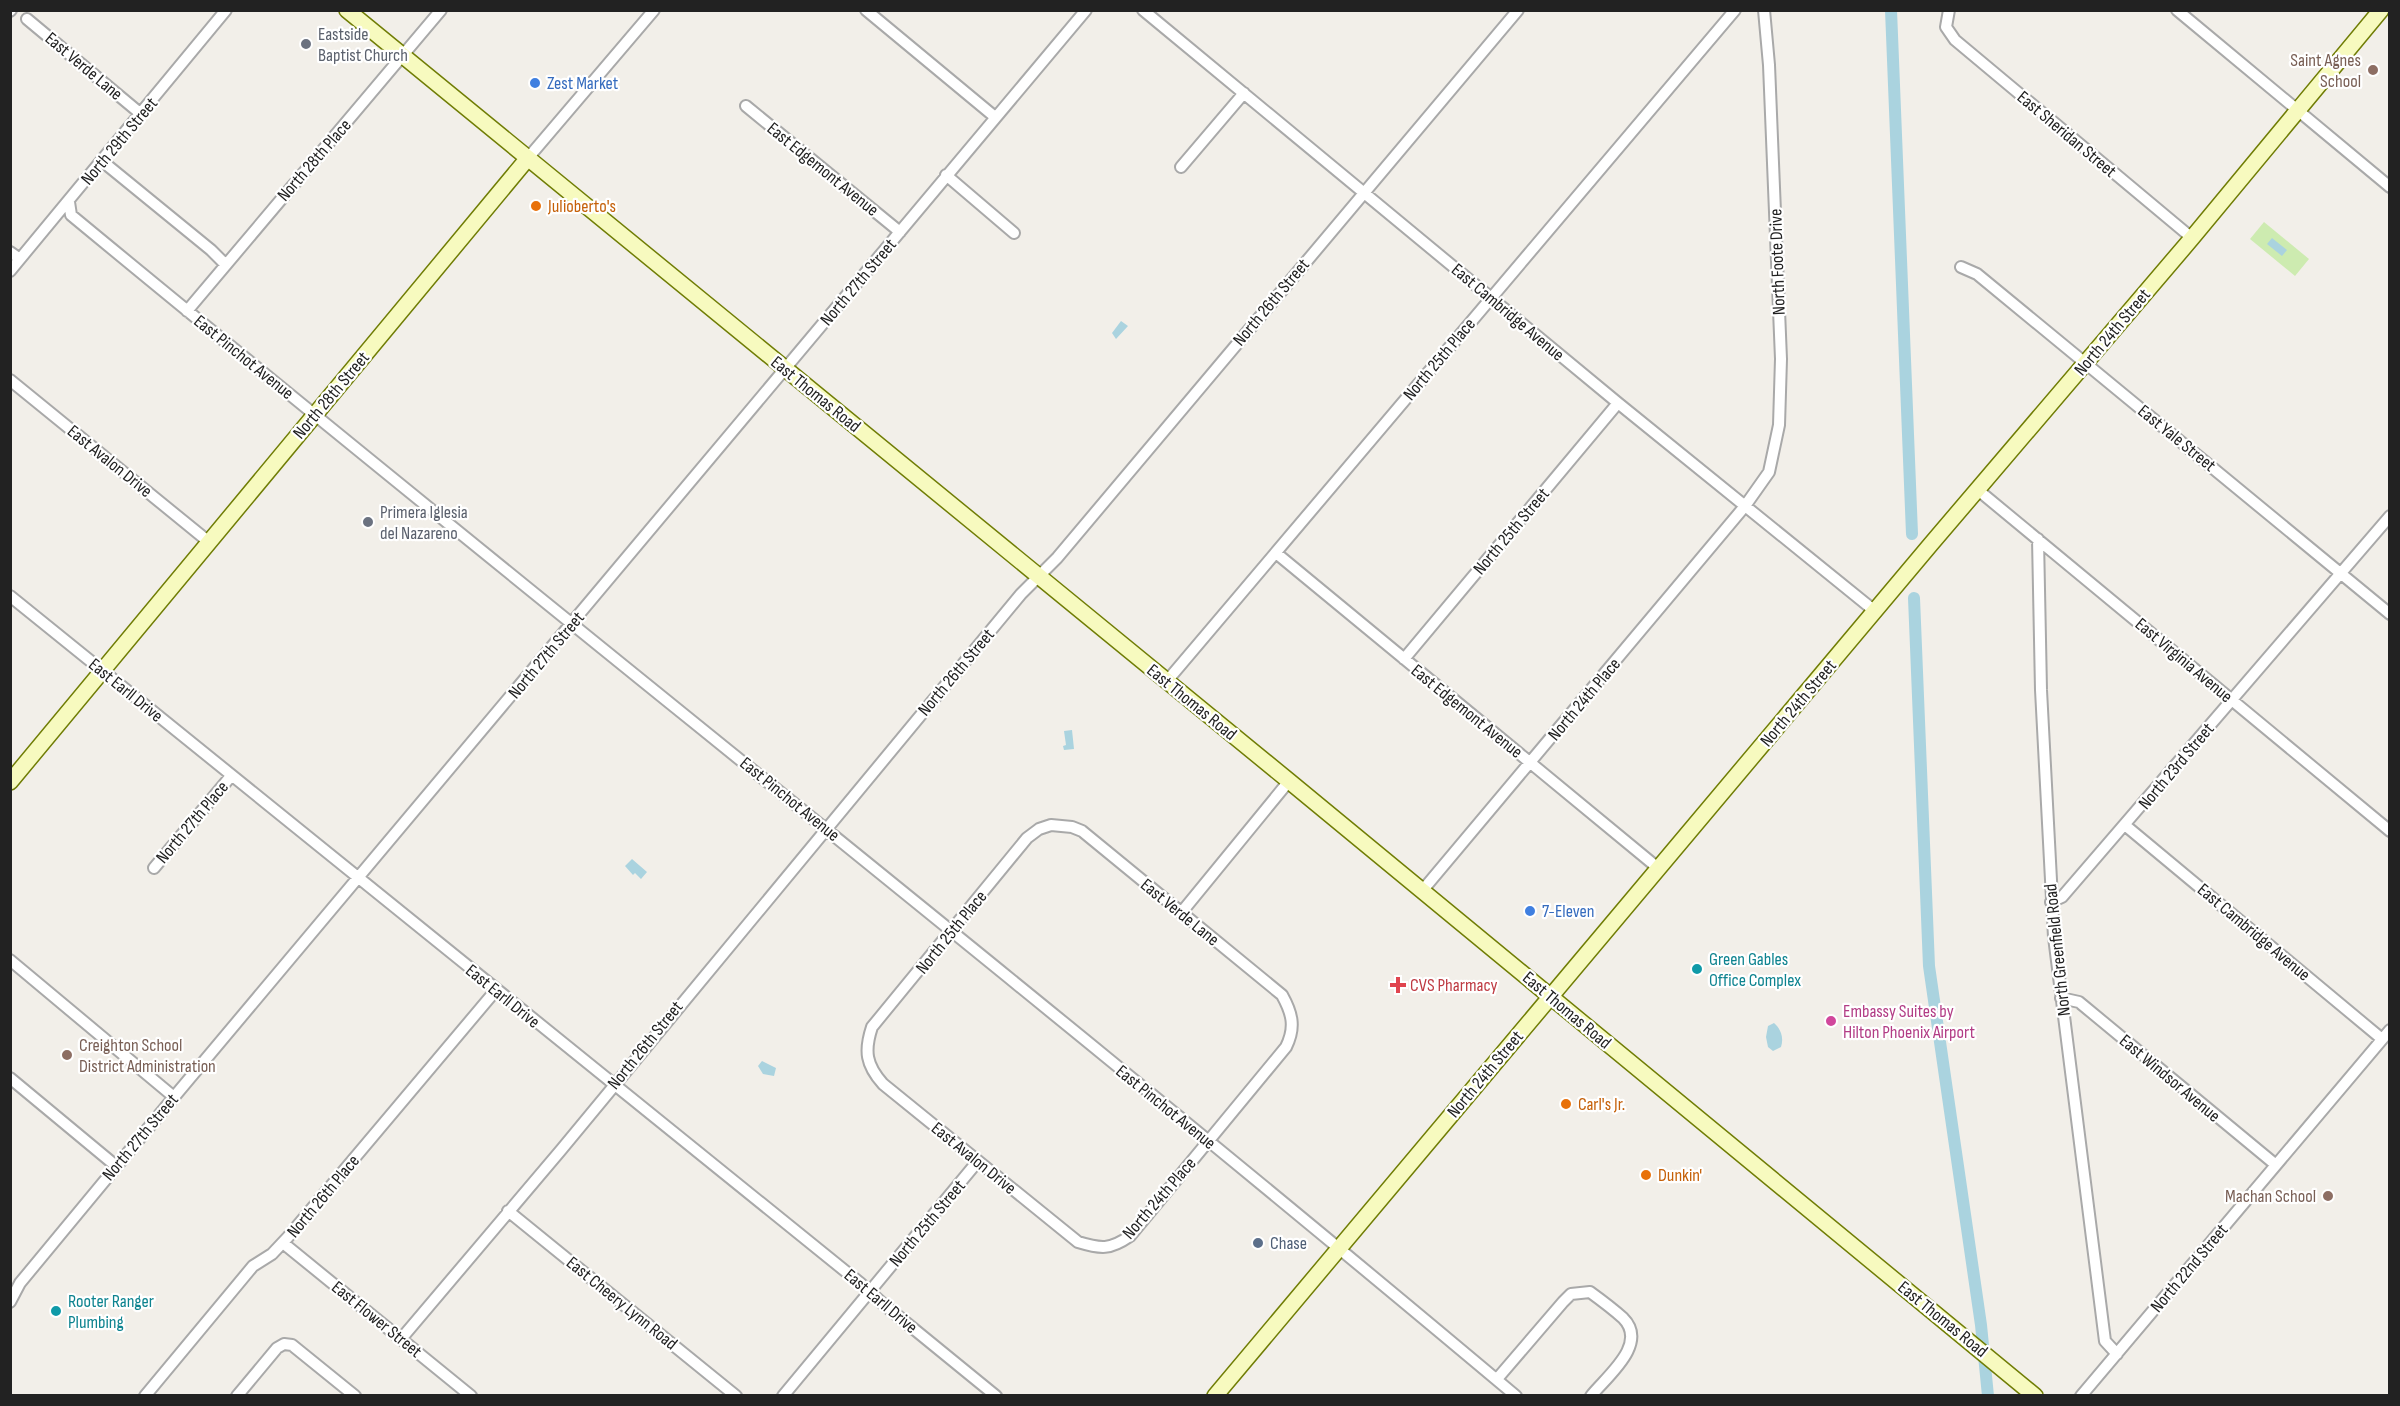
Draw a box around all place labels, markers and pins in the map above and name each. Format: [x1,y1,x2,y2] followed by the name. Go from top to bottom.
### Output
[318,24,408,66] place label: Eastside Baptist Church
[299,37,313,51] marker: Eastside Baptist Church
[2290,50,2361,92] place label: Saint Agnes School
[2366,63,2380,77] marker: Saint Agnes School
[547,73,619,94] place label: Zest Market
[528,76,542,90] marker: Zest Market
[547,196,616,217] place label: Julioberto's
[529,199,543,213] marker: Julioberto's
[380,502,468,544] place label: Primera Iglesia del Nazareno
[361,515,375,529] marker: Primera Iglesia del Nazareno
[1542,901,1595,922] place label: 7-Eleven
[1523,904,1537,918] marker: 7-Eleven
[1709,949,1801,991] place label: Green Gables Office Complex
[1690,962,1704,976] marker: Green Gables Office Complex
[1410,975,1497,996] place label: CVS Pharmacy
[1391,978,1405,992] marker: CVS Pharmacy
[1843,1001,1975,1043] place label: Embassy Suites by Hilton Phoenix Airport
[1824,1014,1838,1028] marker: Embassy Suites by Hilton Phoenix Airport
[79,1035,216,1077] place label: Creighton School District Administration
[60,1048,74,1062] marker: Creighton School District Administration
[1578,1094,1625,1115] place label: Carl's Jr.
[1559,1097,1573,1111] marker: Carl's Jr.
[1658,1165,1702,1186] place label: Dunkin'
[1639,1168,1653,1182] marker: Dunkin'
[2225,1186,2316,1207] place label: Machan School
[2321,1189,2335,1203] marker: Machan School
[1270,1233,1307,1254] place label: Chase
[1251,1236,1265,1250] marker: Chase
[68,1291,154,1333] place label: Rooter Ranger Plumbing
[49,1304,63,1318] marker: Rooter Ranger Plumbing

